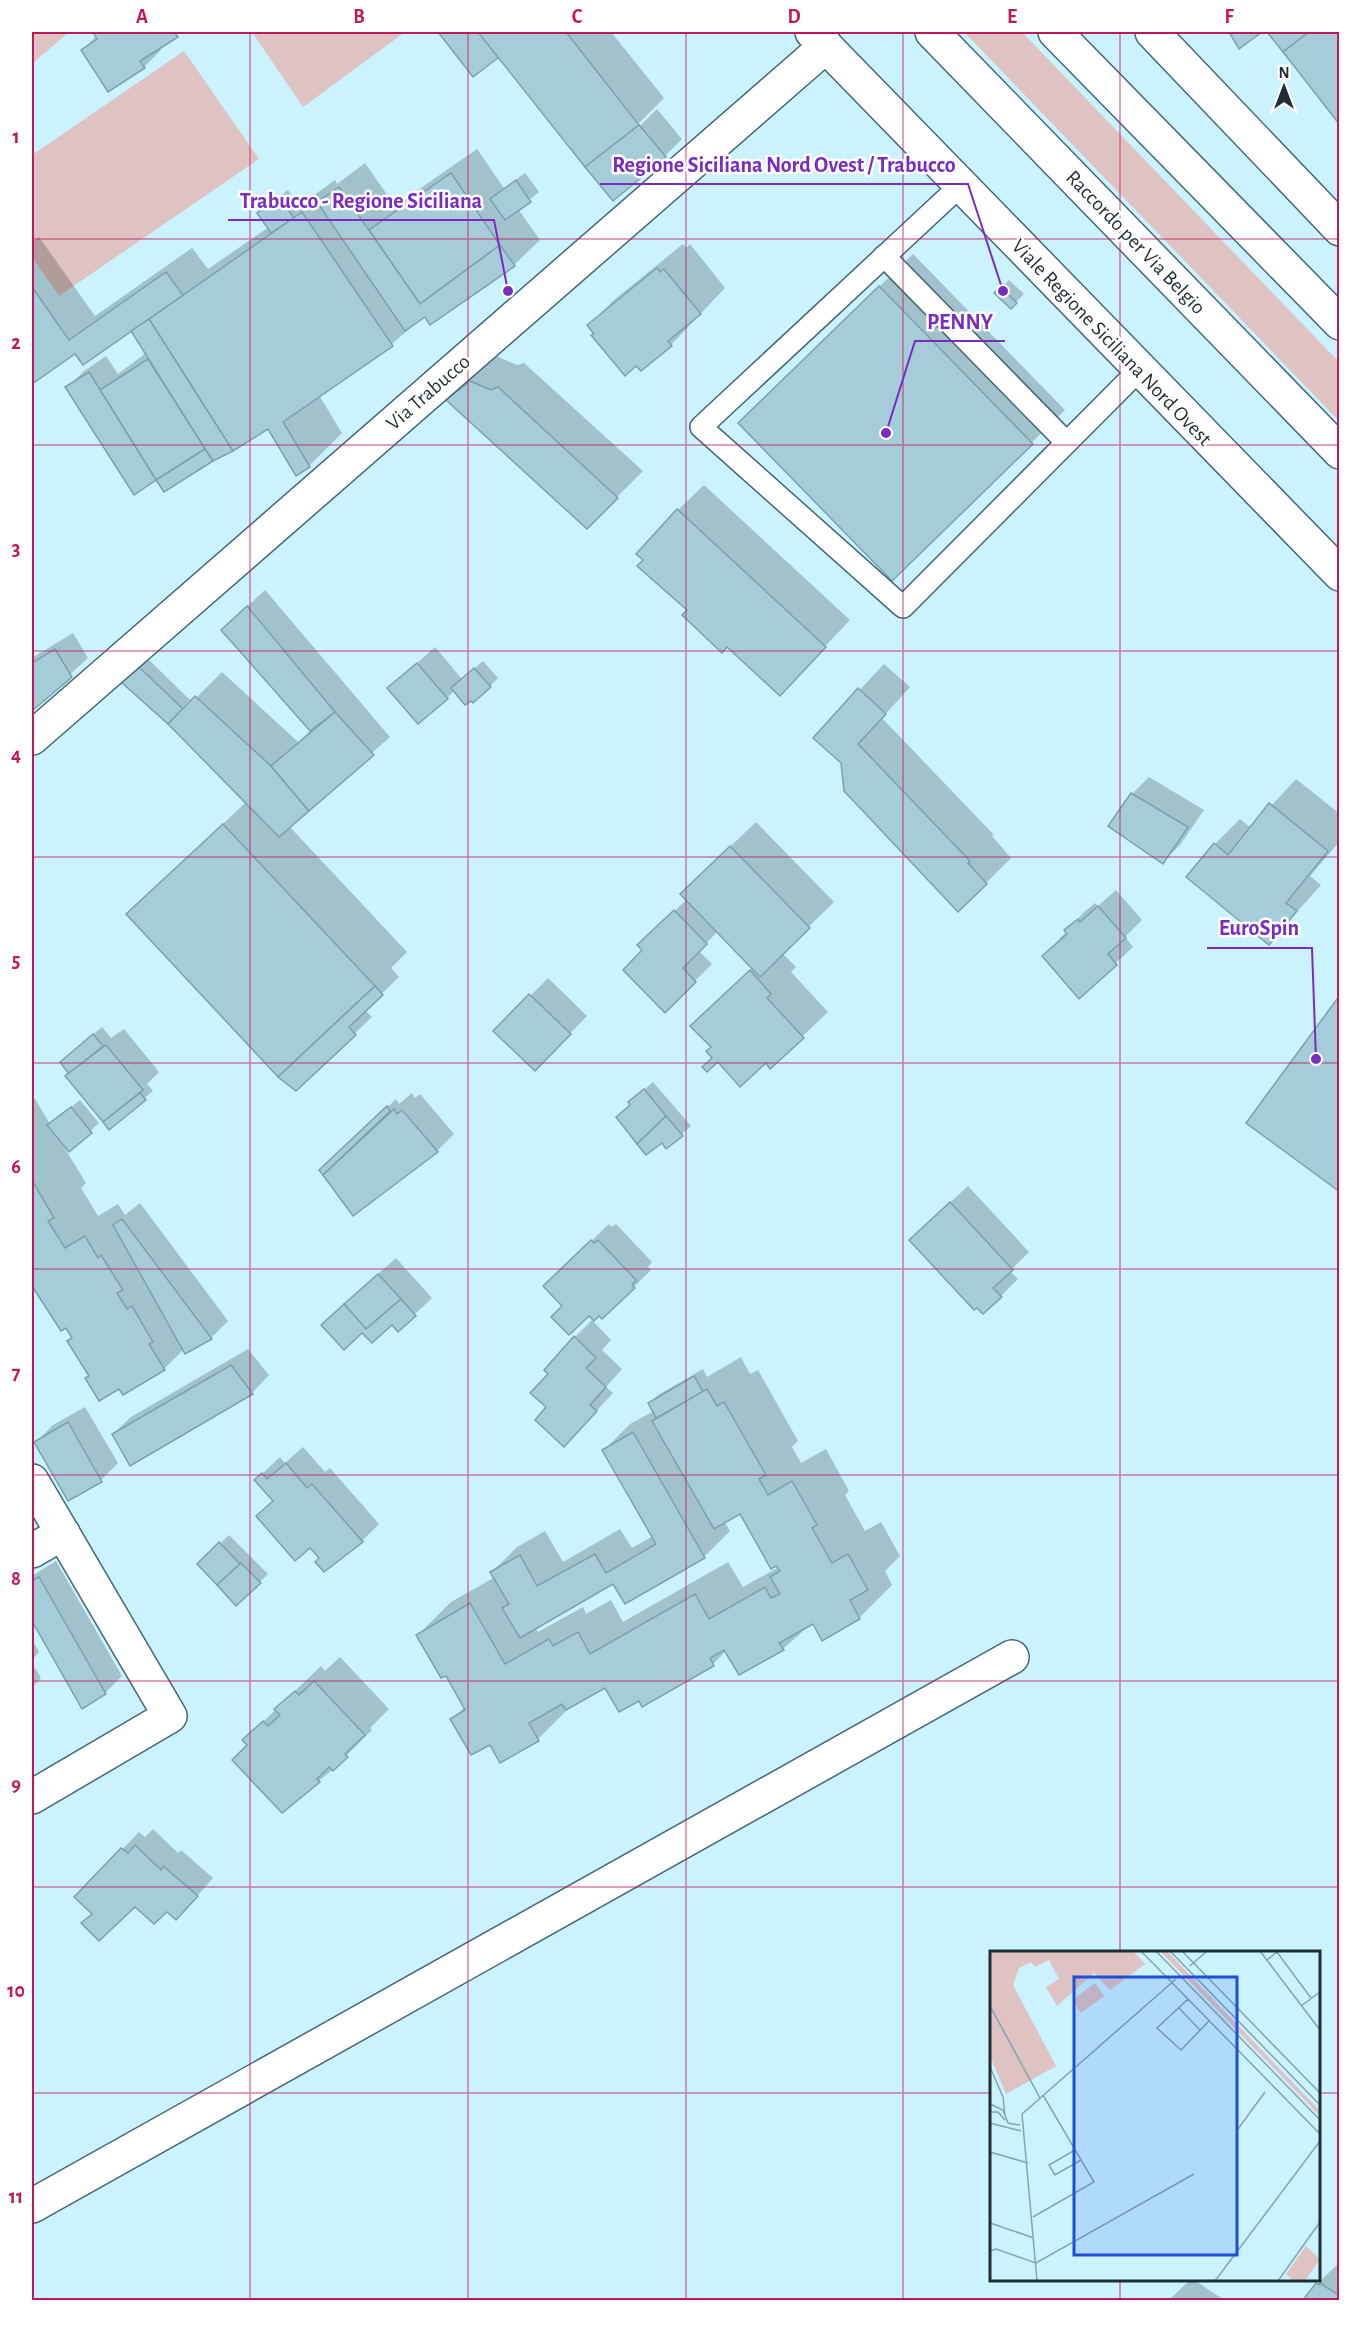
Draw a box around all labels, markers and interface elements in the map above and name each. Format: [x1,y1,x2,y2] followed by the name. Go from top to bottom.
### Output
[136,7,148,27] text: A
[353,7,365,27] text: B
[572,7,583,27] text: C
[787,7,801,27] text: D
[1007,7,1017,27] text: E
[1224,7,1234,27] text: F
[1254,57,1314,117] north arrow
[1278,65,1290,81] text: N
[12,127,20,147] text: 1
[600,144,968,184] callout: Regione Siciliana Nord Ovest / Trabucco
[612,154,956,176] text: Regione Siciliana Nord Ovest / Trabucco
[1062,166,1209,318] street label: Raccordo per Via Belgio
[228,180,494,220] callout: Trabucco - Regione Siciliana
[240,190,483,212] text: Trabucco - Regione Siciliana
[1008,235,1216,450] street label: Viale Regione Siciliana Nord Ovest
[915,301,1005,341] callout: PENNY
[927,311,994,333] text: PENNY
[11,333,21,353] text: 2
[382,351,474,434] street label: Via Trabucco
[12,539,20,559] text: 3
[11,745,21,765] text: 4
[1207,908,1312,948] callout: EuroSpin
[1219,917,1299,939] text: EuroSpin
[12,951,20,971] text: 5
[11,1157,21,1177] text: 6
[12,1363,21,1383] text: 7
[11,1569,21,1589] text: 8
[11,1775,21,1795] text: 9
[990,1951,1320,2281] inset map
[7,1981,25,2001] text: 10
[9,2187,23,2207] text: 11

